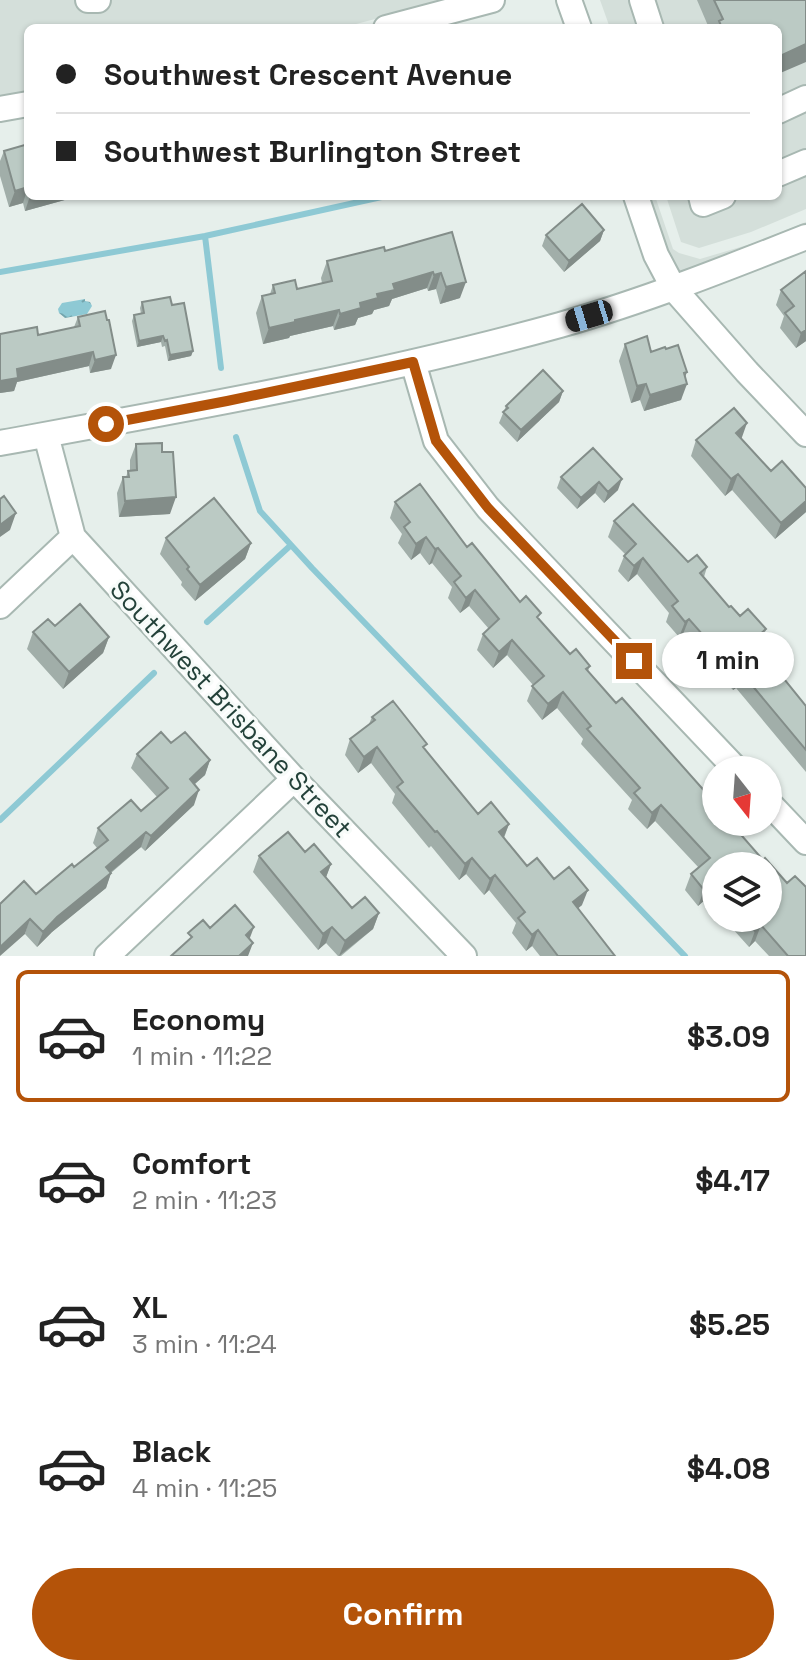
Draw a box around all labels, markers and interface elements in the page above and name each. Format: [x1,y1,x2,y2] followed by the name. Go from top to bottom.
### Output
[104,55,512,94] text: Southwest Crescent Avenue
[104,132,521,171] text: Southwest Burlington Street
[563,298,615,334] car
[88,406,124,442] route start
[103,573,359,845] street label: Southwest Brisbane Street
[662,633,794,689] callout: 1 min
[616,643,652,679] route end
[696,643,760,677] text: 1 min
[702,756,782,836] north arrow
[702,756,782,932] map controls
[702,852,782,932] button: layers
[36,1000,108,1072] icon: car
[132,1000,265,1039] text: Economy
[687,1017,770,1056] text: $3.09
[132,1039,272,1073] text: 1 min · 11:22
[36,1144,108,1216] icon: car
[132,1144,251,1183] text: Comfort
[695,1161,770,1200] text: $4.17
[132,1183,277,1217] text: 2 min · 11:23
[36,1288,108,1360] icon: car
[132,1288,168,1327] text: XL
[689,1305,770,1344] text: $5.25
[132,1327,277,1361] text: 3 min · 11:24
[36,1432,108,1504] icon: car
[132,1432,211,1471] text: Black
[687,1449,770,1488] text: $4.08
[132,1471,277,1505] text: 4 min · 11:25
[32,1568,774,1660] button: Confirm

